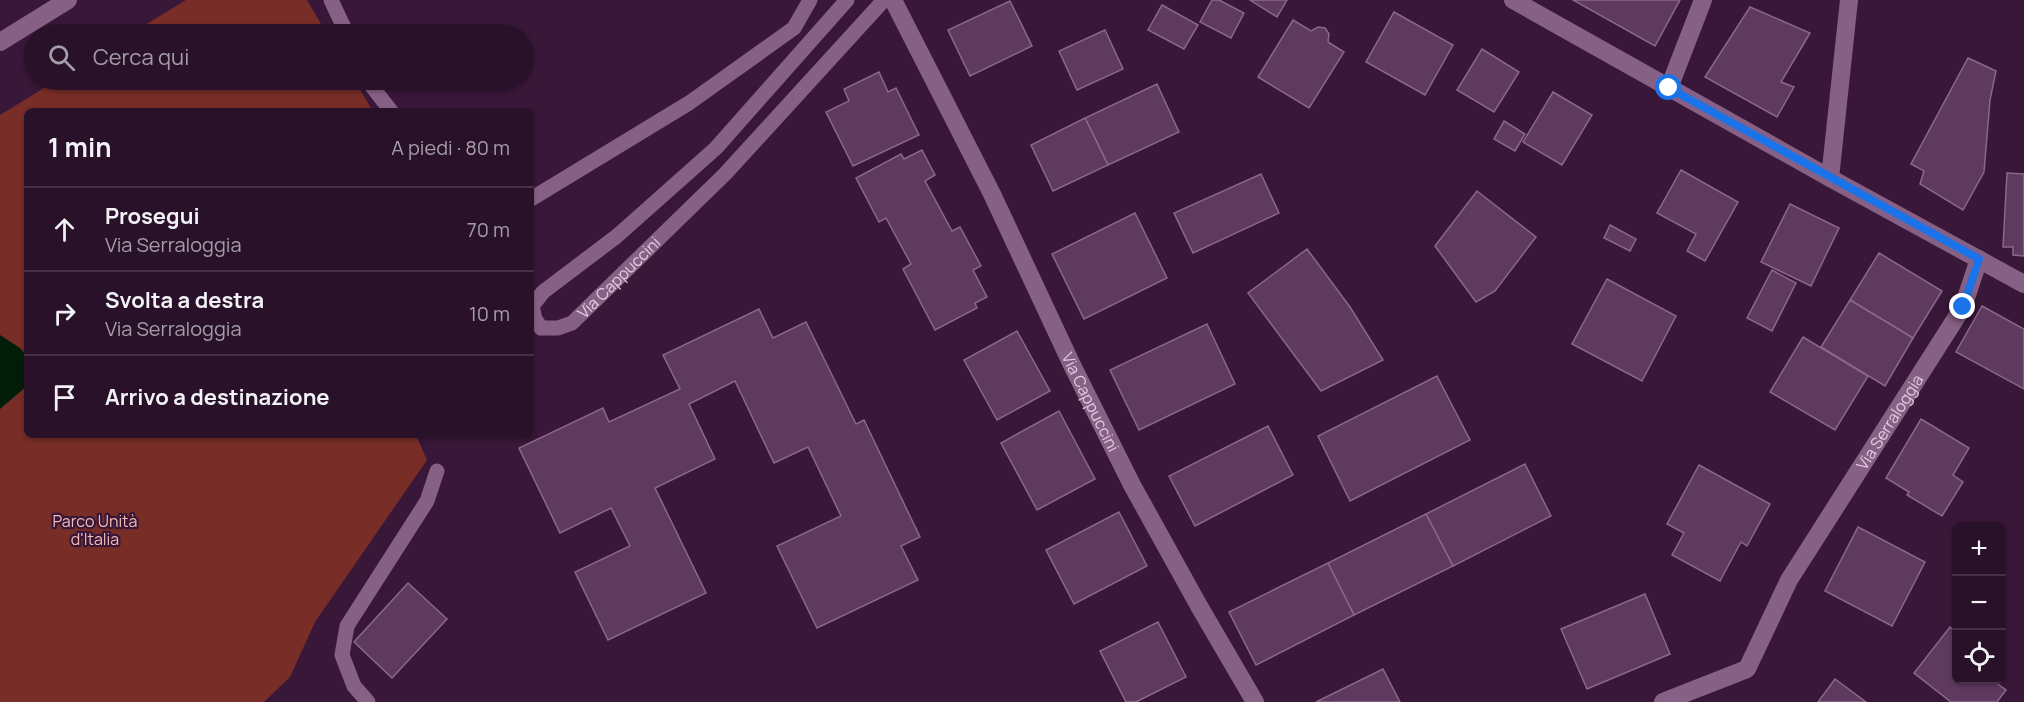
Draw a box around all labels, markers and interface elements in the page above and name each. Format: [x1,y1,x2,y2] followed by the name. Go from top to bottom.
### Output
[24,24,534,90] search box
[45,41,78,74] icon: search
[93,42,189,72] text: Cerca qui
[1655,74,1681,100] route start
[48,129,112,165] text: 1 min
[391,134,510,161] text: A piedi · 80 m
[105,201,200,231] text: Prosegui
[48,213,81,246] icon: ahead
[467,216,510,243] text: 70 m
[105,231,242,258] text: Via Serraloggia
[572,232,665,323] street label: Via Cappuccini
[105,285,264,315] text: Svolta a destra
[1949,293,1975,319] route end
[48,297,81,330] icon: right
[469,300,510,327] text: 10 m
[105,315,242,342] text: Via Serraloggia
[1057,349,1125,455] street label: Via Cappuccini
[1851,370,1928,474] street label: Via Serraloggia
[48,381,81,414] icon: arrive
[105,382,329,412] text: Arrivo a destinazione
[53,510,137,550] park label: Parco Unità d'Italia
[1952,522,2006,684] map controls
[1952,522,2006,576] button: +
[1952,576,2006,630] button: −
[1952,630,2006,684] button: locate

